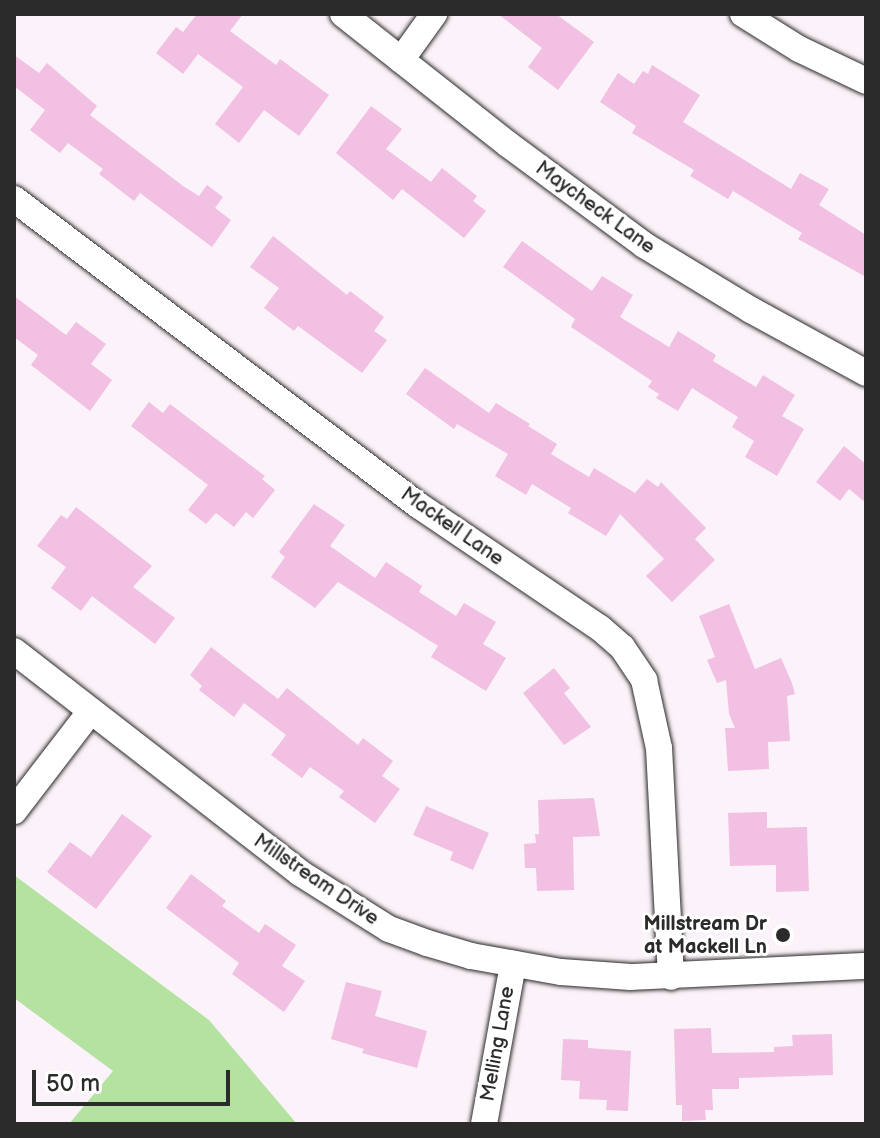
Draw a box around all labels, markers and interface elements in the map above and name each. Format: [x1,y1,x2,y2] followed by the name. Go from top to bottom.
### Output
[531,157,659,259] street label: Maycheck Lane
[396,483,508,571] street label: Mackell Lane
[249,829,383,931] street label: Millstream Drive
[643,912,767,959] place label: Millstream Dr at Mackell Ln
[774,926,792,944] marker: Millstream Dr at Mackell Ln
[476,985,520,1103] street label: Melling Lane
[36,1054,234,1104] scale bar
[46,1069,100,1098] text: 50 m

